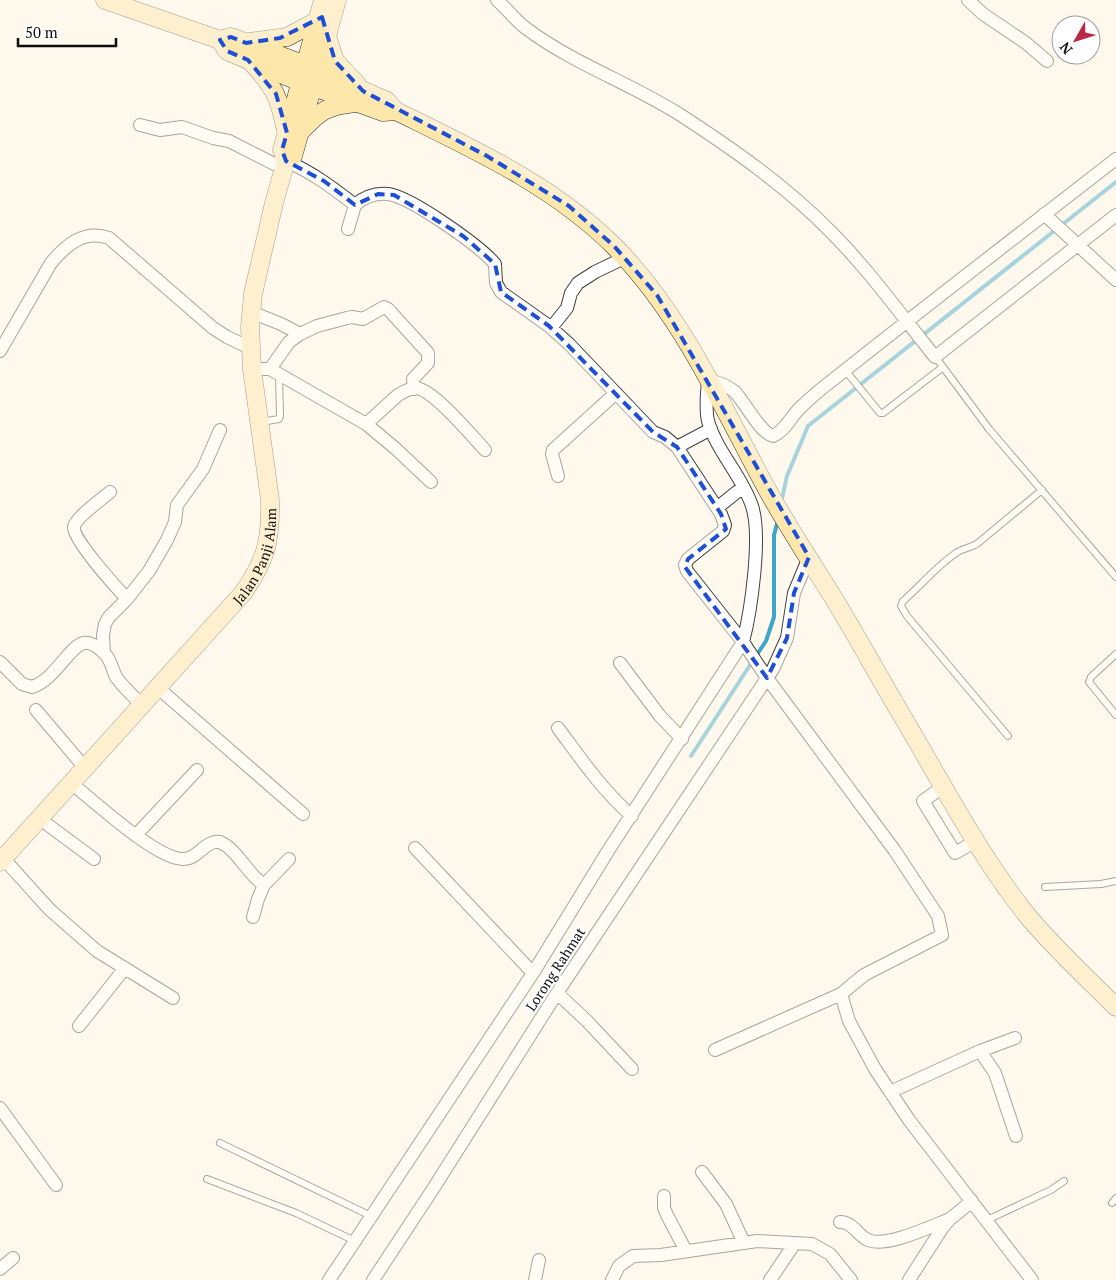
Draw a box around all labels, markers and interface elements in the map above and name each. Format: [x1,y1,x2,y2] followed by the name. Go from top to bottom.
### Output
[18,15,115,47] scale bar
[1051,15,1101,65] north arrow
[25,22,58,42] text: 50 m
[1055,38,1076,59] text: N
[228,508,280,608] street label: Jalan Panji Alam
[521,923,590,1015] street label: Lorong Rahmat

